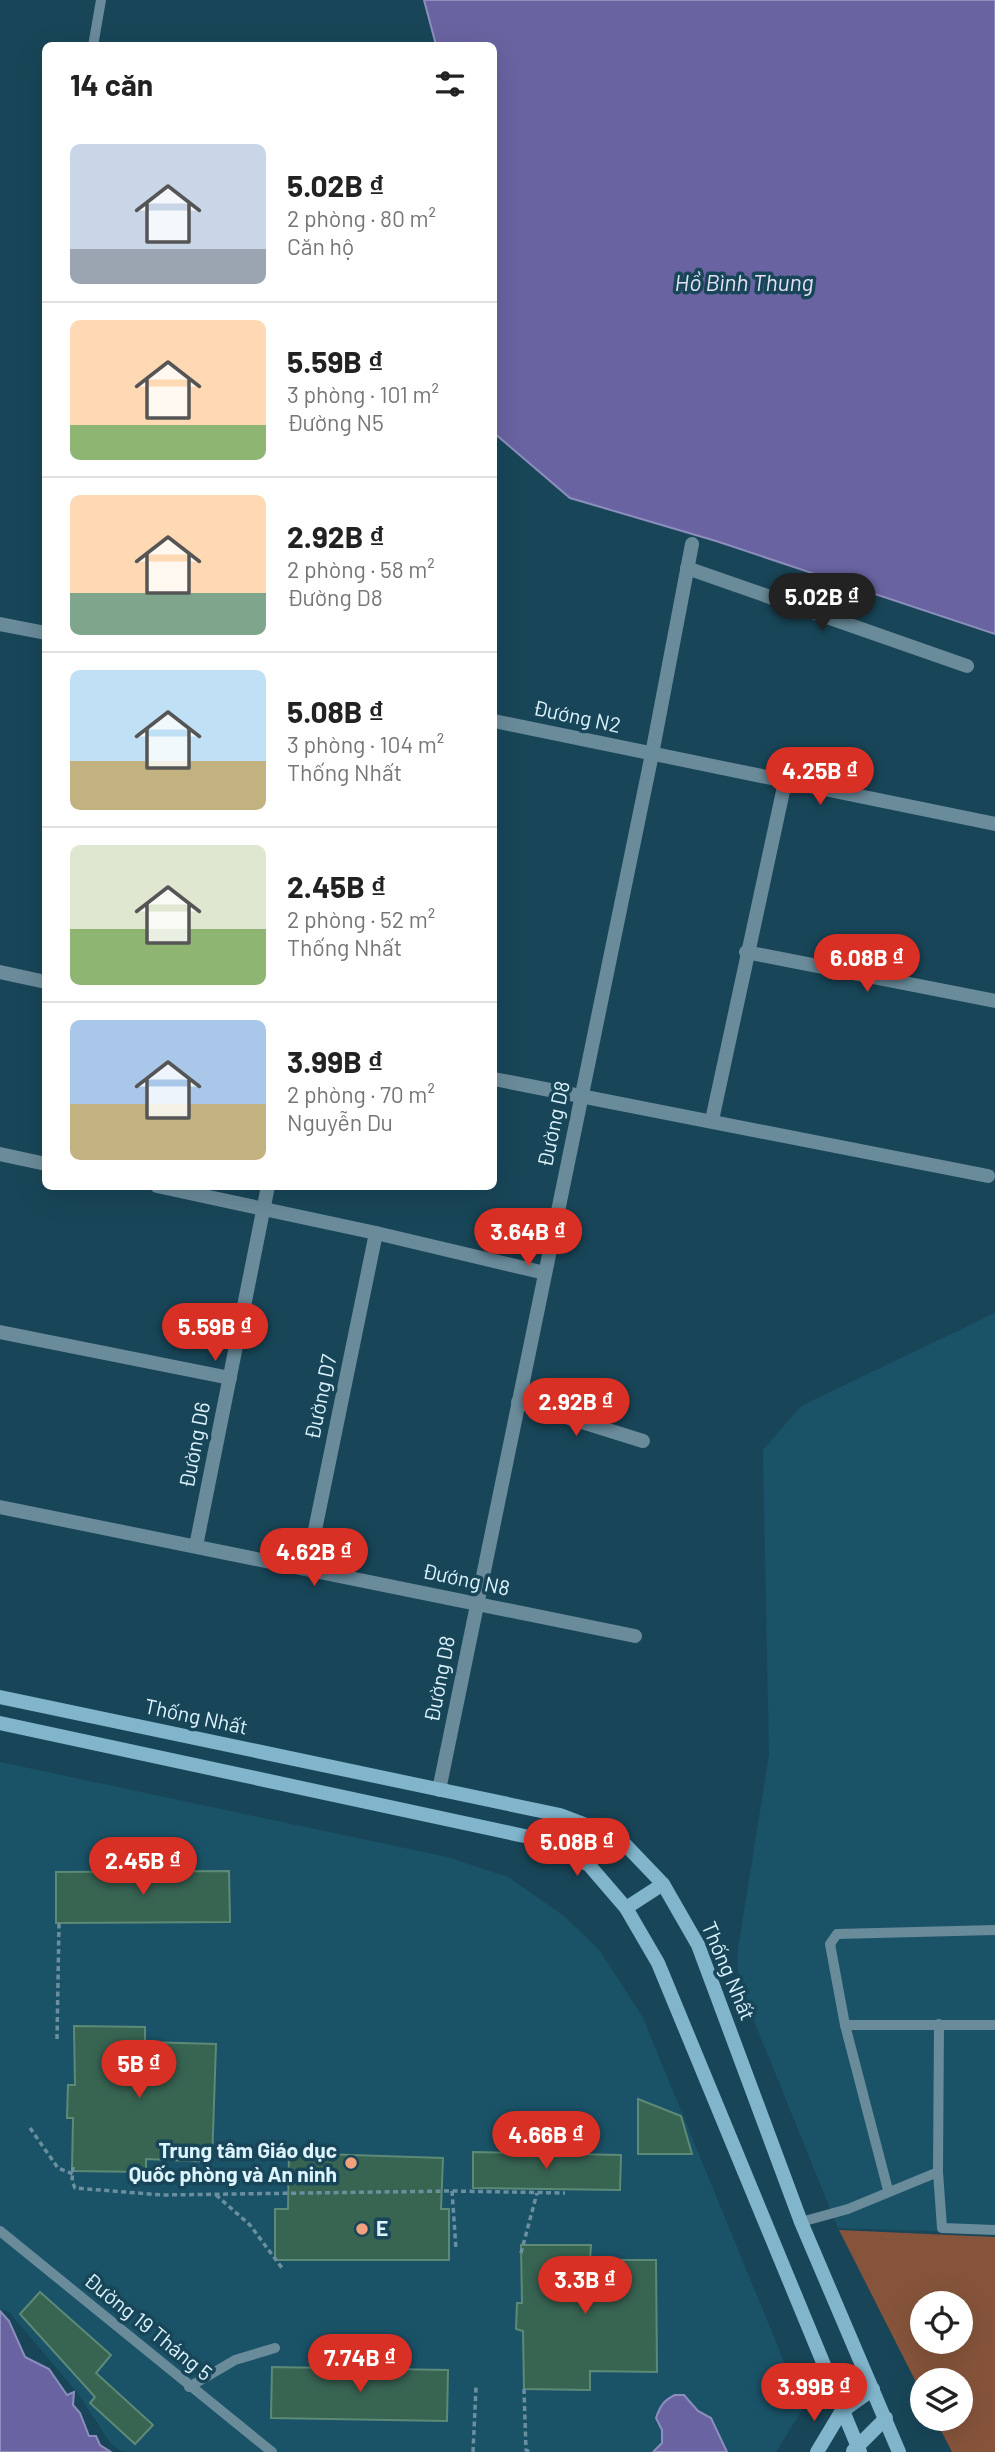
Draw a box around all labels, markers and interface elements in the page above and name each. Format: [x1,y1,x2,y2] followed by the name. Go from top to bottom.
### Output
[431,65,469,103] icon: filters
[70,66,153,102] text: 14 căn
[287,167,384,203] text: 5.02B ₫
[126,172,210,256] icon: home
[287,204,436,232] text: 2 phòng · 80 m²
[287,232,354,260] text: Căn hộ
[675,268,813,296] water label: Hồ Bình Thung
[287,343,383,379] text: 5.59B ₫
[126,348,210,432] icon: home
[287,380,439,408] text: 3 phòng · 101 m²
[287,408,384,436] text: Đường N5
[287,518,385,554] text: 2.92B ₫
[126,523,210,607] icon: home
[287,555,435,583] text: 2 phòng · 58 m²
[757,574,887,633] pin: 5.02B ₫
[785,582,859,610] text: 5.02B ₫
[287,583,383,611] text: Đường D8
[287,693,384,729] text: 5.08B ₫
[531,694,623,737] street label: Đướng N2
[126,698,210,782] icon: home
[287,730,444,758] text: 3 phòng · 104 m²
[755,748,885,807] pin: 4.25B ₫
[782,756,858,784] text: 4.25B ₫
[287,758,402,786] text: Thống Nhất
[287,868,386,904] text: 2.45B ₫
[126,873,210,957] icon: home
[287,905,435,933] text: 2 phòng · 52 m²
[287,933,402,961] text: Thống Nhất
[802,934,932,994] pin: 6.08B ₫
[830,943,904,971] text: 6.08B ₫
[287,1043,383,1079] text: 3.99B ₫
[126,1048,210,1132] icon: home
[531,1078,574,1169] street label: Đường D8
[287,1080,435,1108] text: 2 phòng · 70 m²
[287,1108,393,1136] text: Nguyễn Du
[463,1208,593,1268] pin: 3.64B ₫
[490,1217,566,1245] text: 3.64B ₫
[150,1304,280,1363] pin: 5.59B ₫
[178,1312,252,1340] text: 5.59B ₫
[298,1352,341,1441] street label: Đường D7
[511,1378,641,1438] pin: 2.92B ₫
[539,1387,613,1415] text: 2.92B ₫
[173,1400,214,1490] street label: Đường D6
[249,1528,379,1588] pin: 4.62B ₫
[276,1537,352,1565] text: 4.62B ₫
[420,1557,512,1600] street label: Đướng N8
[418,1633,459,1724] street label: Đường D8
[142,1692,250,1739] street label: Thống Nhất
[512,1818,642,1878] pin: 5.08B ₫
[540,1827,614,1855] text: 5.08B ₫
[78,1838,208,1897] pin: 2.45B ₫
[105,1846,181,1874] text: 2.45B ₫
[697,1917,761,2024] street label: Thống Nhất
[98,2040,180,2100] pin: 5B ₫
[117,2049,161,2077] text: 5B ₫
[481,2112,611,2171] pin: 4.66B ₫
[508,2120,584,2148] text: 4.66B ₫
[129,2137,337,2186] place label: Trung tâm Giáo dục Quốc phòng và An ninh
[343,2155,359,2171] marker: Trung tâm Giáo dục Quốc phòng và An ninh
[376,2215,388,2240] place label: E
[354,2221,370,2237] marker: E
[528,2256,642,2316] pin: 3.3B ₫
[554,2265,616,2293] text: 3.3B ₫
[80,2267,218,2385] street label: Đường 19 Tháng 5
[910,2291,973,2431] map controls
[910,2291,973,2354] button: locate
[295,2334,425,2394] pin: 7.74B ₫
[324,2343,396,2371] text: 7.74B ₫
[749,2364,879,2423] pin: 3.99B ₫
[910,2368,973,2431] button: layers
[777,2372,851,2400] text: 3.99B ₫

